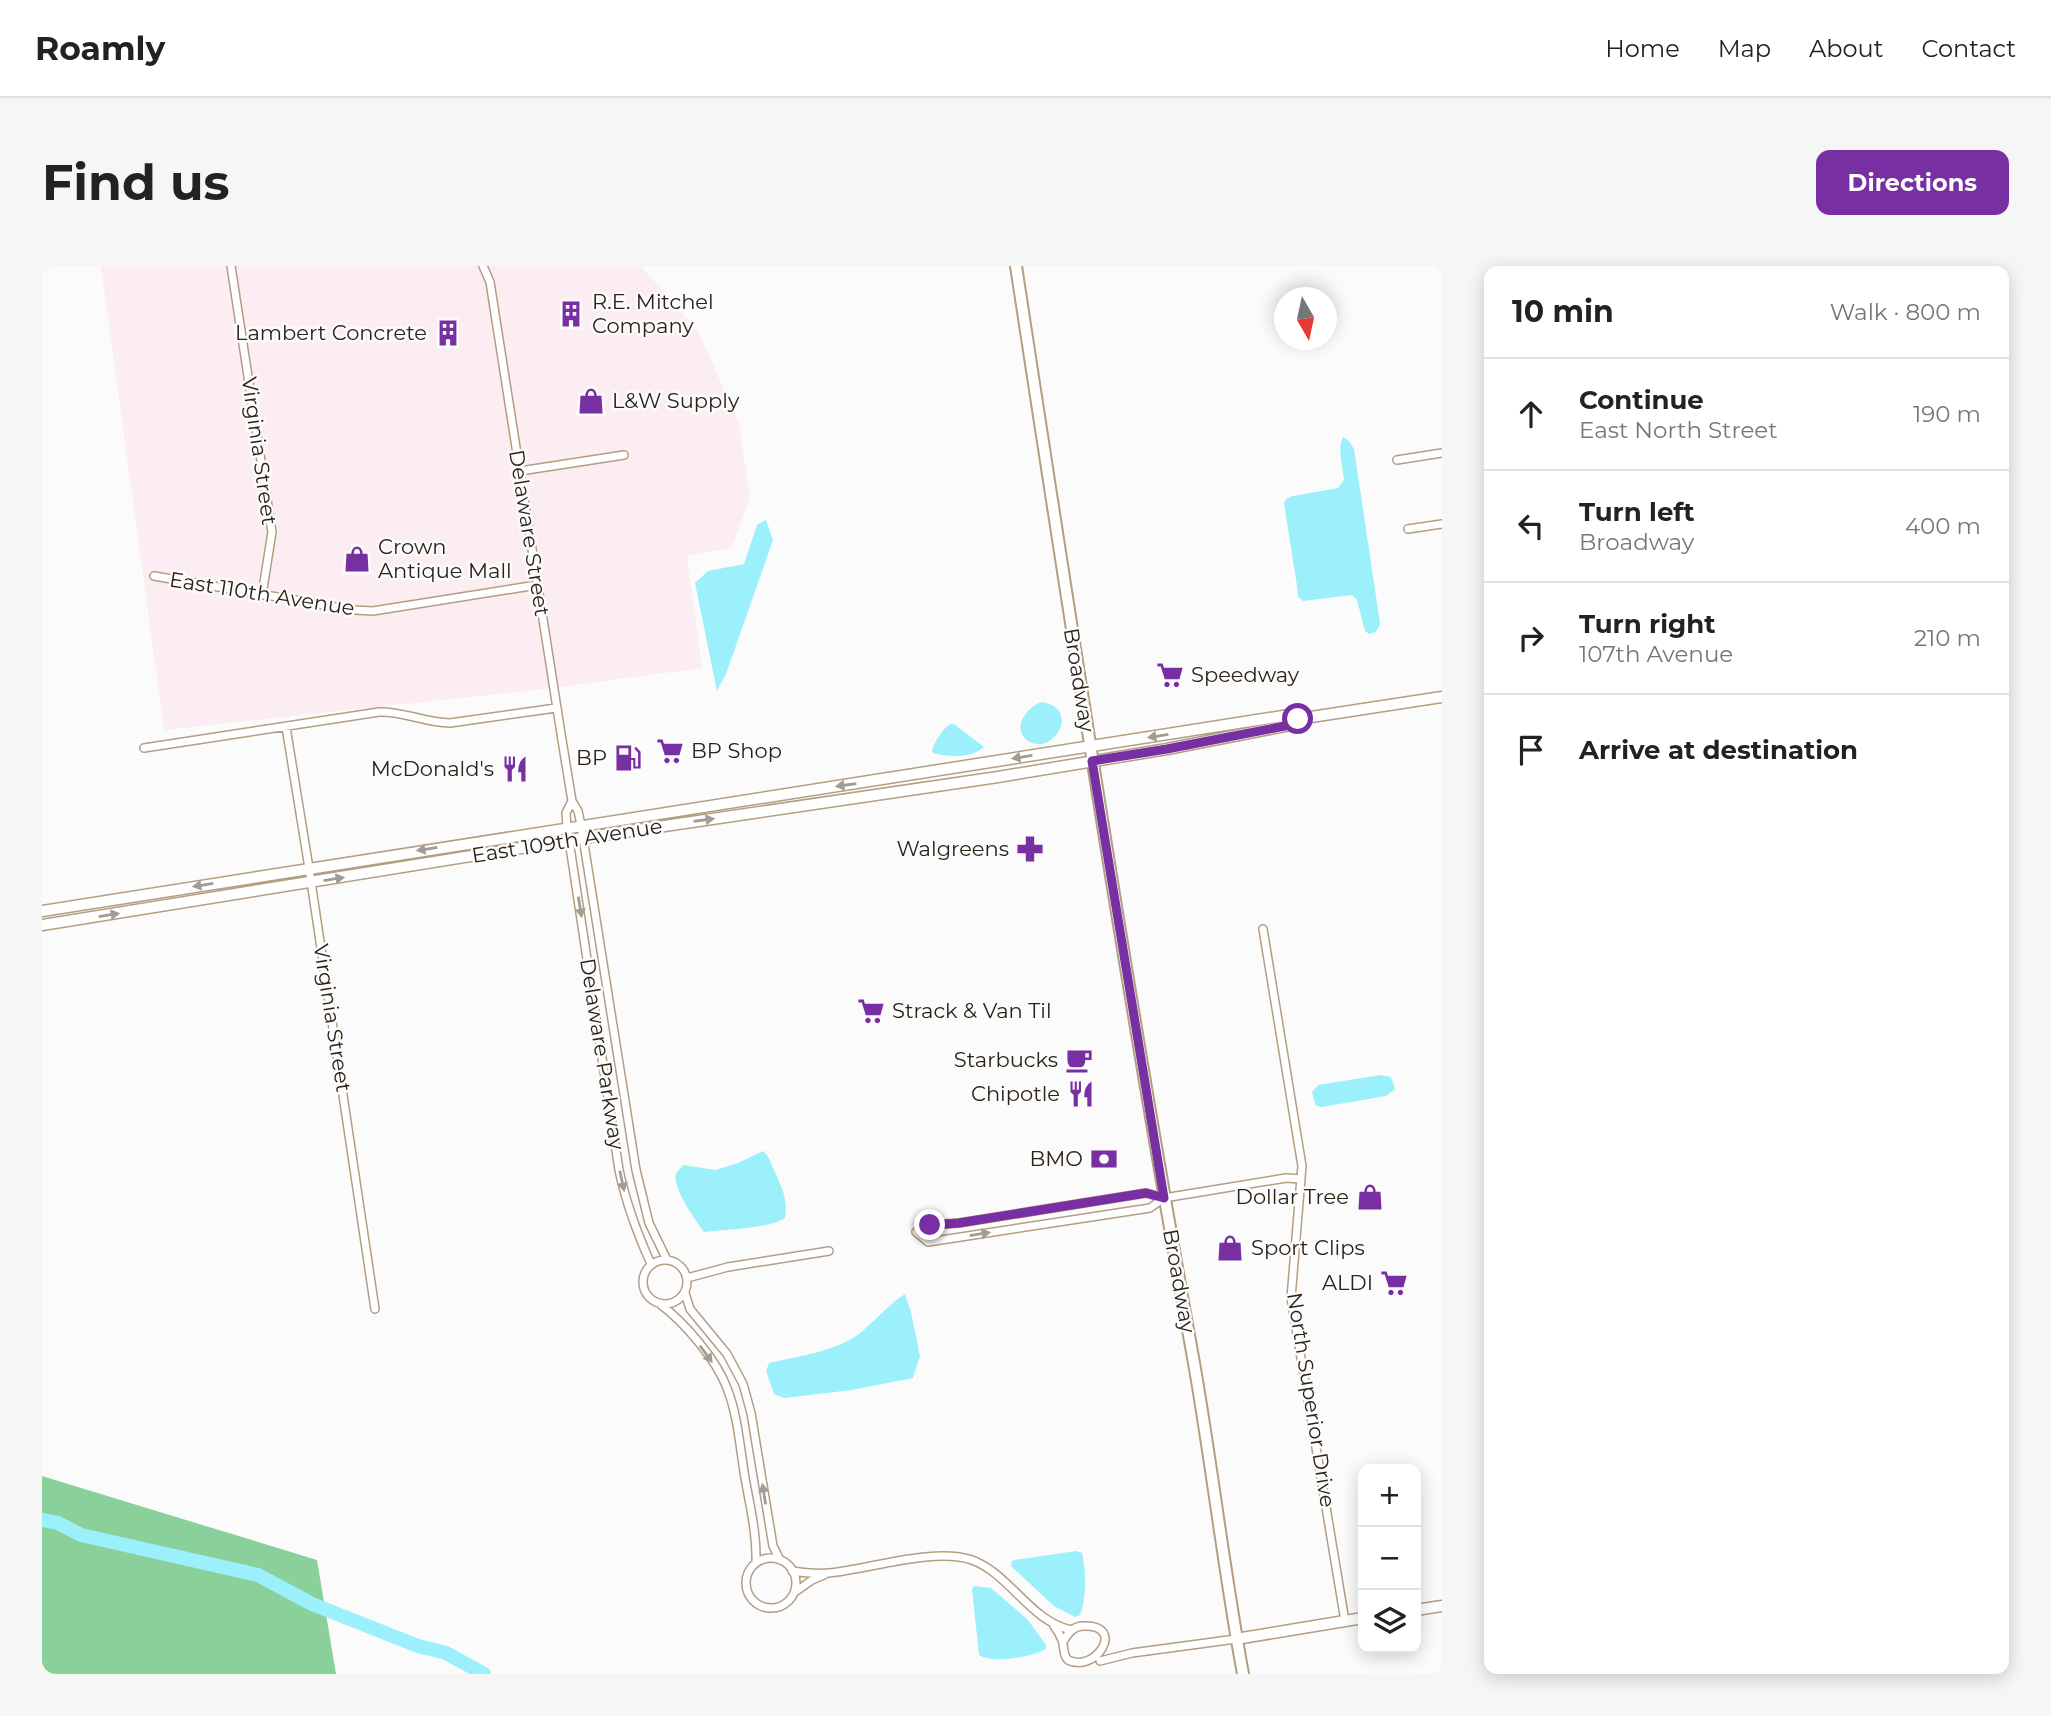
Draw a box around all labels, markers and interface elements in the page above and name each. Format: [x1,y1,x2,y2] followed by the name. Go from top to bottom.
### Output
[35,28,165,68] text: Roamly
[1605,34,1680,63] text: Home
[1718,34,1771,63] text: Map
[1809,34,1883,63] text: About
[1921,34,2016,63] text: Contact
[1816,150,2009,215] button: Directions
[42,153,230,212] text: Find us
[1274,287,1337,350] north arrow
[592,289,714,338] place label: R.E. Mitchel Company
[1512,293,1614,330] text: 10 min
[1830,298,1981,326] text: Walk · 800 m
[556,299,586,329] building icon: R.E. Mitchel Company
[433,318,463,348] building icon: Lambert Concrete
[235,320,427,345] place label: Lambert Concrete
[237,375,282,527] street label: Virginia Street
[1579,384,1704,416] text: Continue
[576,386,606,416] shop icon: L&W Supply
[612,388,740,413] place label: L&W Supply
[1512,395,1550,433] icon: ahead
[1913,400,1981,428] text: 190 m
[1579,416,1778,444] text: East North Street
[504,448,555,618] street label: Delaware Street
[1579,496,1695,528] text: Turn left
[1512,507,1550,545] icon: left
[1905,512,1981,540] text: 400 m
[1579,528,1694,556] text: Broadway
[378,534,512,583] place label: Crown Antique Mall
[342,544,372,574] shop icon: Crown Antique Mall
[168,567,357,621] street label: East 110th Avenue
[1579,608,1715,640] text: Turn right
[1512,619,1550,657] icon: right
[1914,624,1981,652] text: 210 m
[1059,626,1100,734] street label: Broadway
[1579,640,1733,668] text: 107th Avenue
[1155,660,1185,690] supermarket icon: Speedway
[1191,662,1300,687] place label: Speedway
[1282,703,1313,734] route start
[1147,731,1169,742] one-way arrow
[1512,731,1550,769] icon: arrive
[1579,734,1858,766] text: Arrive at destination
[655,736,685,766] supermarket icon: BP Shop
[691,738,782,763] place label: BP Shop
[613,743,643,773] fuel station icon: BP
[576,745,607,770] place label: BP
[1011,752,1033,763] one-way arrow
[500,754,530,784] restaurant icon: McDonald's
[371,756,494,781] place label: McDonald's
[835,779,857,790] one-way arrow
[470,813,664,868] street label: East 109th Avenue
[693,814,715,825] one-way arrow
[1015,834,1045,864] pharmacy icon: Walgreens
[896,836,1009,861] place label: Walgreens
[416,844,438,855] one-way arrow
[323,873,345,884] one-way arrow
[191,880,213,891] one-way arrow
[575,897,586,919] one-way arrow
[99,909,121,920] one-way arrow
[308,942,357,1094] street label: Virginia Street
[575,956,630,1152] street label: Delaware Parkway
[856,996,886,1026] supermarket icon: Strack & Van Til
[892,998,1052,1023] place label: Strack & Van Til
[1064,1045,1094,1075] cafe icon: Starbucks
[954,1047,1058,1072] place label: Starbucks
[1066,1079,1096,1109] restaurant icon: Chipotle
[971,1081,1060,1106] place label: Chipotle
[1089,1144,1119,1174] bank icon: BMO
[1029,1146,1083,1171] place label: BMO
[616,1170,627,1192] one-way arrow
[1355,1182,1385,1212] shop icon: Dollar Tree
[1236,1184,1349,1209] place label: Dollar Tree
[914,1209,945,1240] route end
[1158,1227,1201,1335] street label: Broadway
[969,1228,991,1239] one-way arrow
[1215,1233,1245,1263] shop icon: Sport Clips
[1251,1235,1365,1260] place label: Sport Clips
[1379,1268,1409,1298] supermarket icon: ALDI
[1322,1270,1373,1295] place label: ALDI
[1282,1291,1341,1509] street label: North Superior Drive
[699,1345,713,1363] one-way arrow
[1358,1464,1421,1653] map controls
[1358,1464,1421,1527] button: +
[758,1483,769,1505] one-way arrow
[1358,1527,1421,1590] button: −
[1358,1590,1421,1653] button: layers

